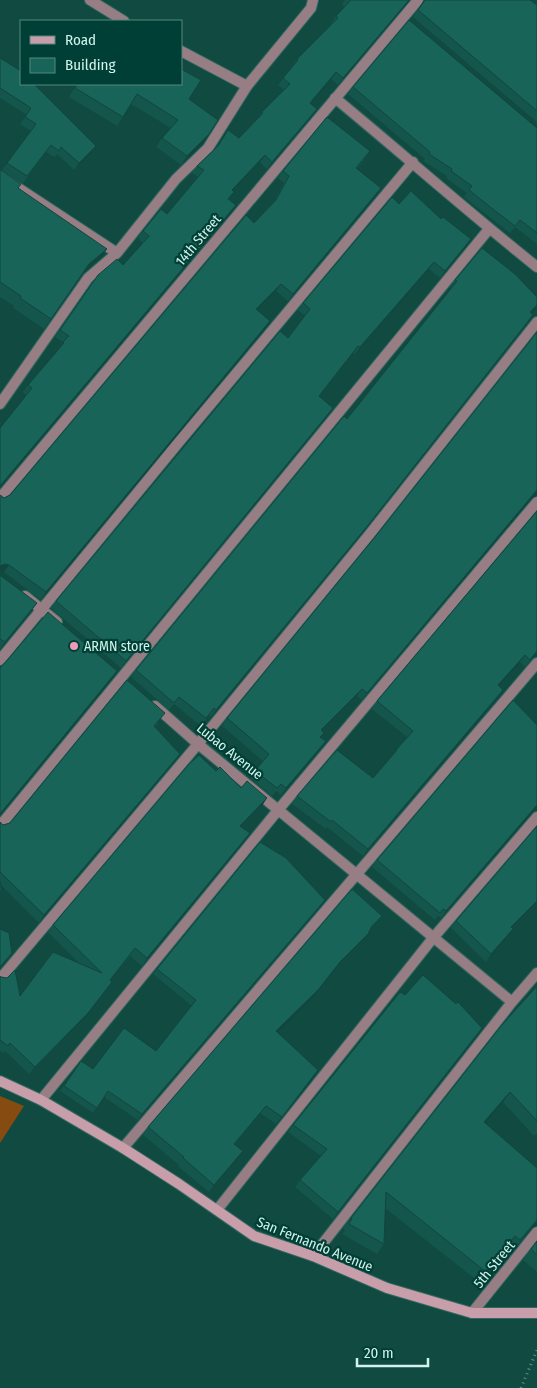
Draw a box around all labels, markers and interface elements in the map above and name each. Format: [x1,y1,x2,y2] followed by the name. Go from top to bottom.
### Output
[20,20,182,85] legend
[65,31,96,49] text: Road
[65,56,116,74] text: Building
[172,211,225,270] street label: 14th Street
[84,638,150,655] place label: ARMN store
[68,640,80,652] marker: ARMN store
[193,720,266,783] street label: Lubao Avenue
[254,1213,375,1276] street label: San Fernando Avenue
[470,1237,519,1291] street label: 5th Street
[357,1336,428,1368] scale bar
[364,1344,394,1362] text: 20 m

